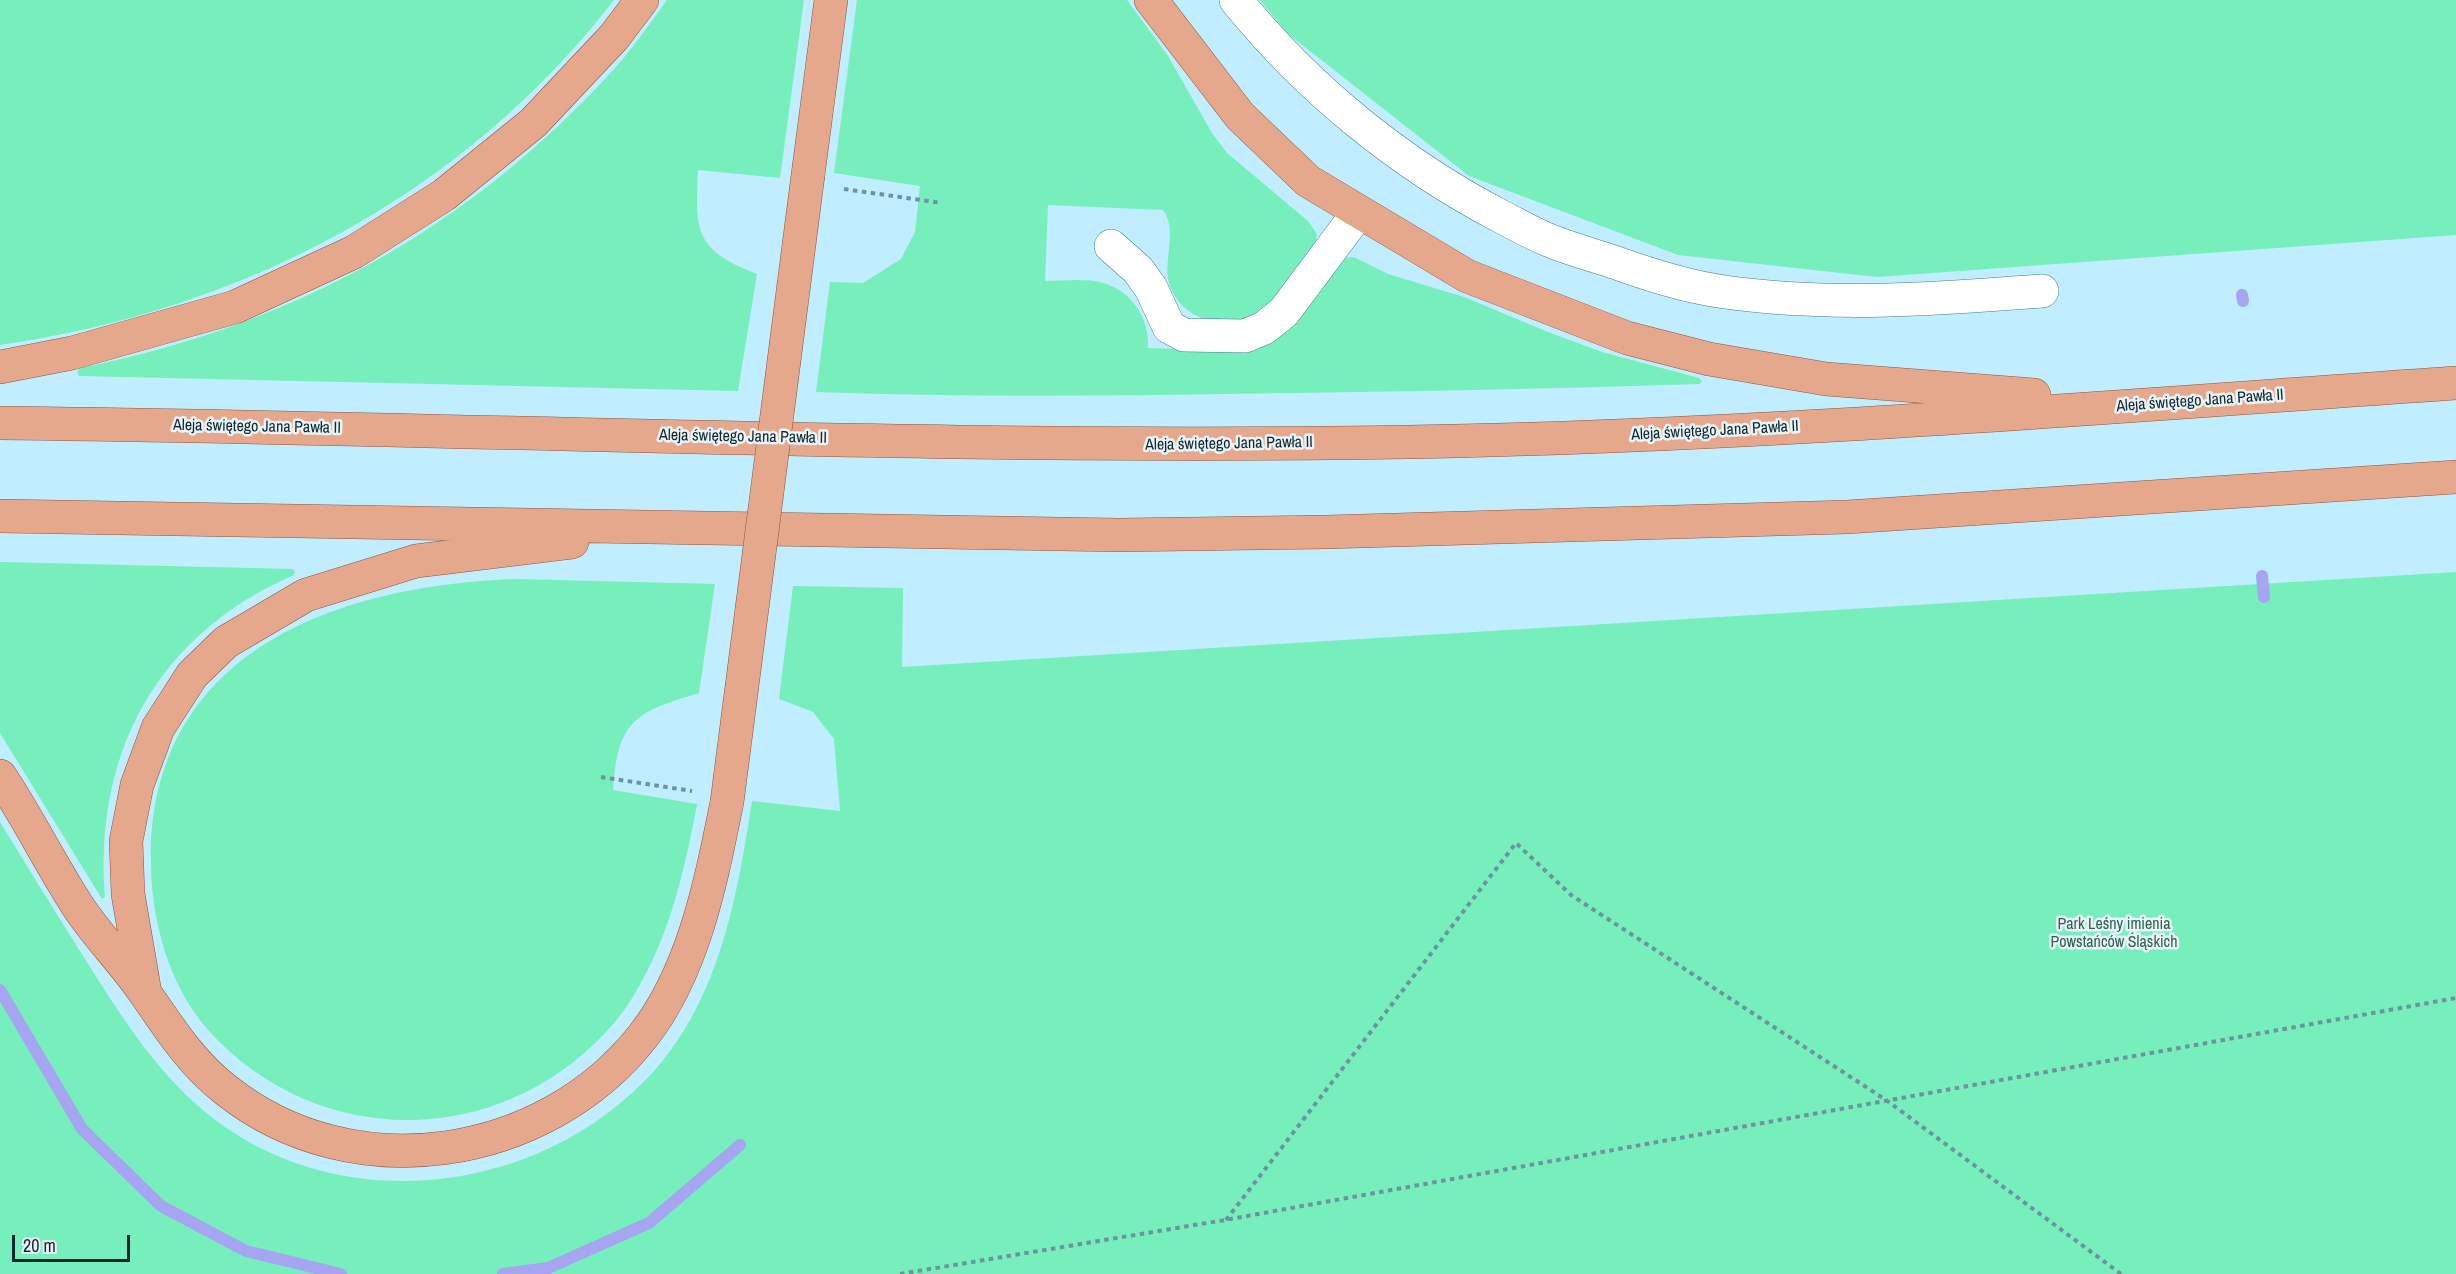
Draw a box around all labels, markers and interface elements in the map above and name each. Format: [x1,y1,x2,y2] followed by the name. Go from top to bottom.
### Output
[2116,386,2284,416] street label: Aleja świętego Jana Pawła II
[173,416,341,438] street label: Aleja świętego Jana Pawła II
[1631,417,1799,445] street label: Aleja świętego Jana Pawła II
[659,426,827,448] street label: Aleja świętego Jana Pawła II
[1145,433,1313,455] street label: Aleja świętego Jana Pawła II
[2051,915,2177,953] park label: Park Leśny imienia Powstańców Śląskich
[15,1223,134,1261] scale bar
[23,1233,56,1258] text: 20 m

